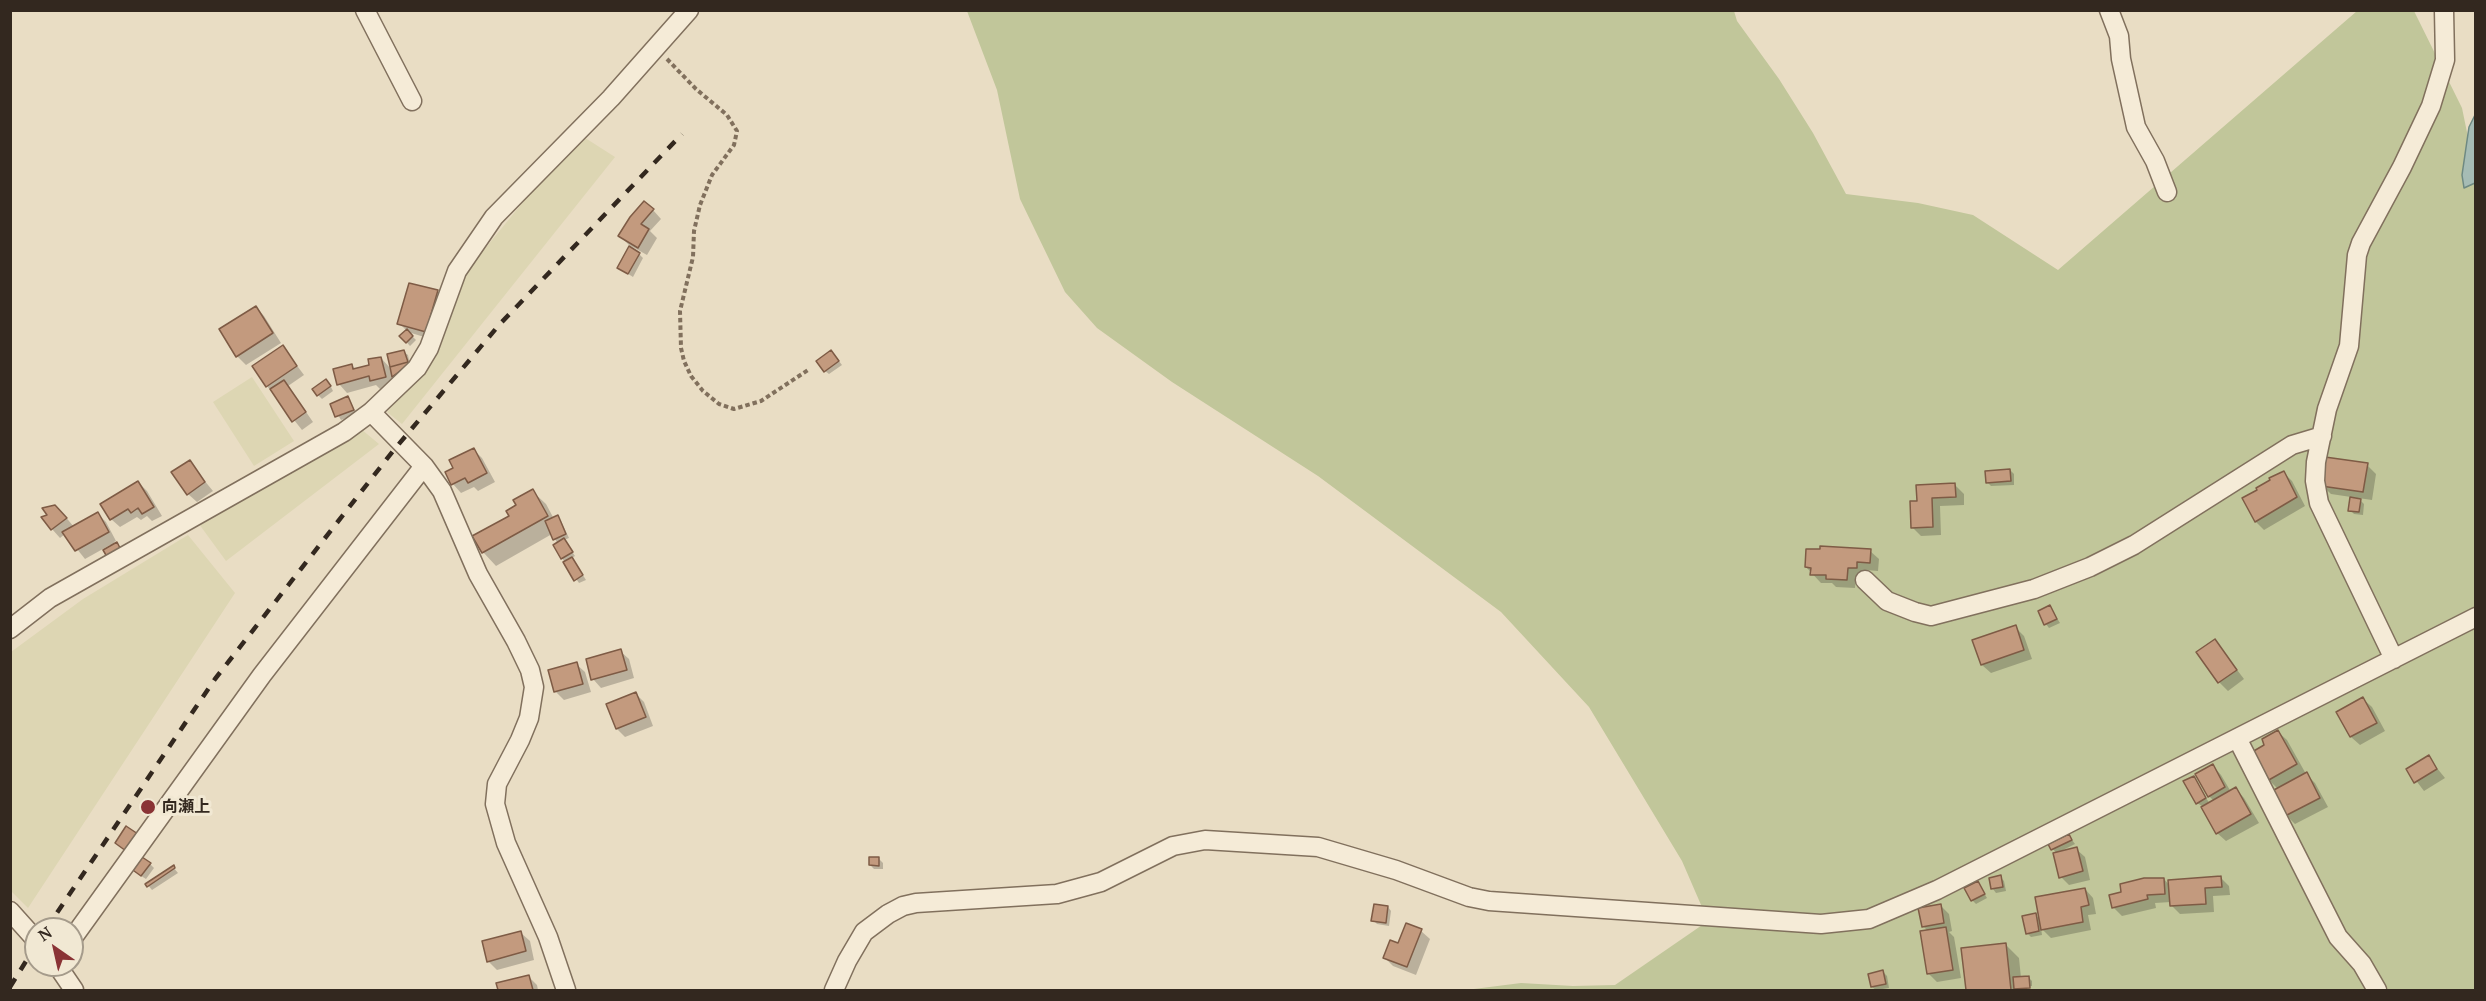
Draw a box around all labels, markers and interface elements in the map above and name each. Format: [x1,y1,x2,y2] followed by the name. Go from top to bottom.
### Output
[162,797,210,817] place label: 向瀬上
[139,798,157,816] marker: 向瀬上
[24,917,84,977] north arrow
[34,921,56,946] text: N

